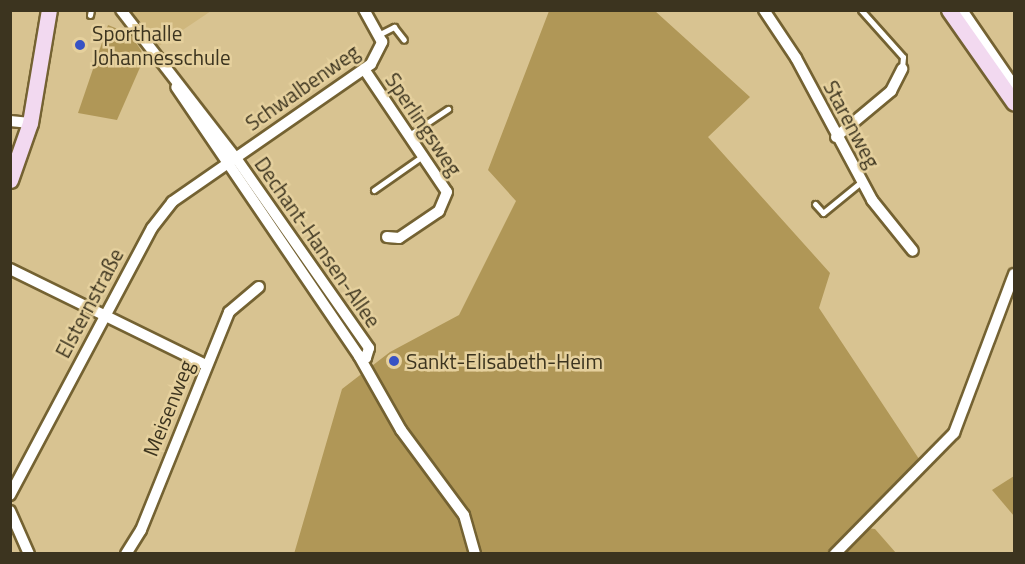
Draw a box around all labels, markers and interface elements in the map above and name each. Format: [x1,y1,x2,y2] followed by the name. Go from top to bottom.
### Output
[92,20,231,70] place label: Sporthalle Johannesschule
[73,38,87,52] marker: Sporthalle Johannesschule
[240,39,364,135] street label: Schwalbenweg
[380,68,468,180] street label: Sperlingsweg
[819,76,885,172] street label: Starenweg
[250,152,386,332] street label: Dechant-Hansen-Allee
[50,244,128,362] street label: Elsternstraße
[406,348,603,374] place label: Sankt-Elisabeth-Heim
[387,354,401,368] marker: Sankt-Elisabeth-Heim
[137,356,199,460] street label: Meisenweg

